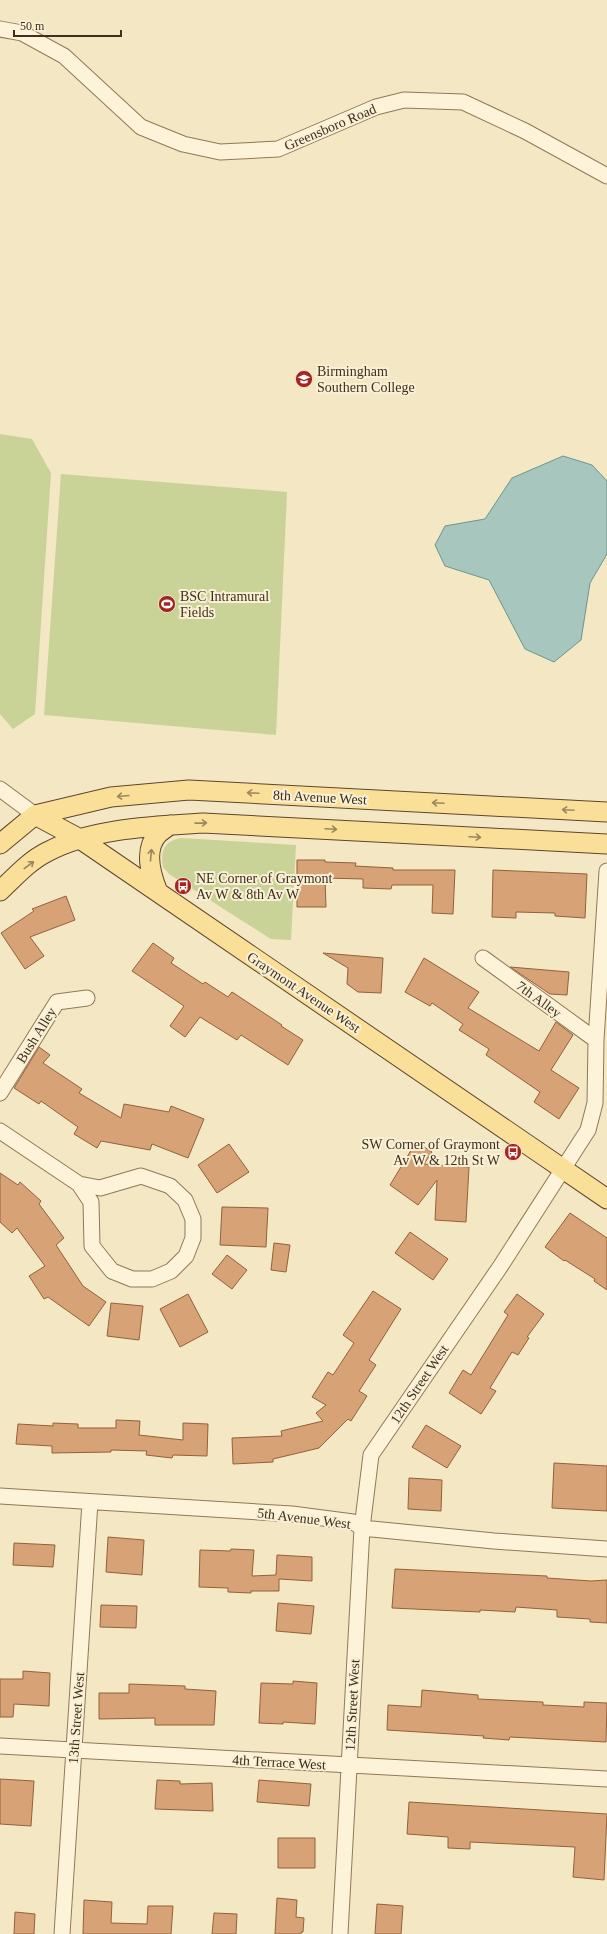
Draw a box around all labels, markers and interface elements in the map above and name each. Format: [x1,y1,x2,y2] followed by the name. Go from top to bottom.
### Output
[14,12,121,38] scale bar
[20,19,45,33] text: 50 m
[282,101,378,154] street label: Greensboro Road
[317,364,415,395] place label: Birmingham Southern College
[294,369,314,389] school or university icon: Birmingham Southern College
[180,589,269,620] place label: BSC Intramural Fields
[157,594,177,614] sports icon: BSC Intramural Fields
[273,788,367,807] street label: 8th Avenue West
[246,789,259,797] one-way arrow
[117,792,130,799] one-way arrow
[432,799,445,807] one-way arrow
[562,806,575,814] one-way arrow
[194,819,207,827] one-way arrow
[324,826,337,833] one-way arrow
[468,833,481,841] one-way arrow
[147,849,154,862] one-way arrow
[23,860,34,869] one-way arrow
[196,871,333,902] place label: NE Corner of Graymont Av W & 8th Av W
[173,876,193,896] bus stop icon: NE Corner of Graymont Av W & 8th Av W
[244,949,363,1036] street label: Graymont Avenue West
[513,978,564,1021] street label: 7th Alley
[13,1005,59,1066] street label: Bush Alley
[361,1137,501,1168] place label: SW Corner of Graymont Av W & 12th St W
[503,1142,523,1162] bus stop icon: SW Corner of Graymont Av W & 12th St W
[387,1342,451,1427] street label: 12th Street West
[256,1505,352,1532] street label: 5th Avenue West
[343,1659,362,1751] street label: 12th Street West
[66,1672,87,1764] street label: 13th Street West
[232,1753,326,1772] street label: 4th Terrace West

